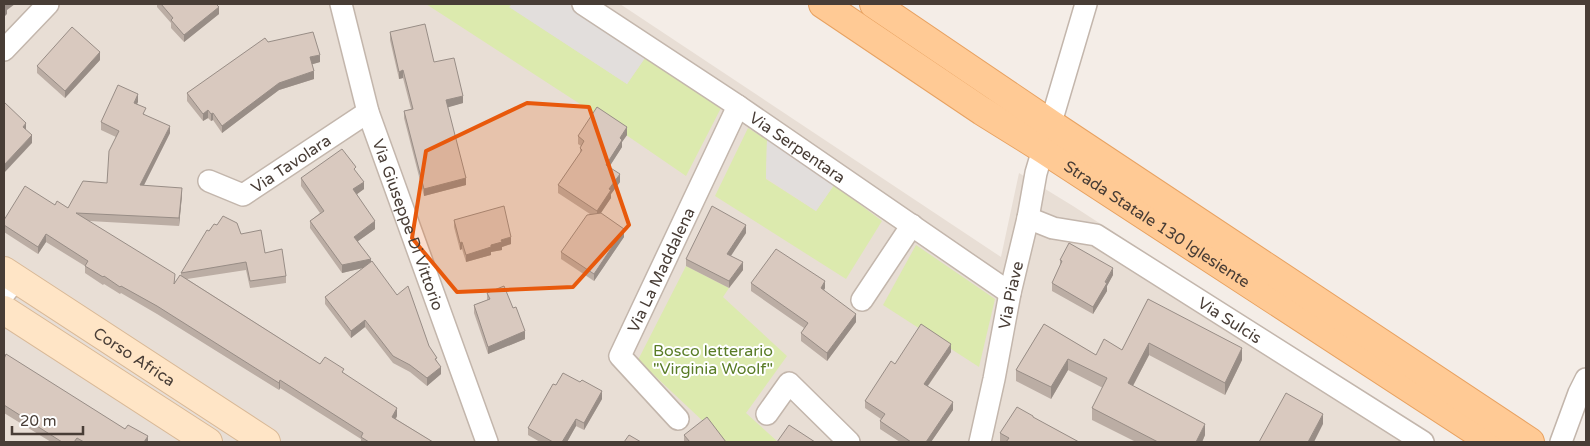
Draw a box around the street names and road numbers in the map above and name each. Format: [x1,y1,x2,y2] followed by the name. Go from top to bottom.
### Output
[745,108,849,188] street label: Via Serpentara
[248,130,335,198] street label: Via Tavolara
[368,136,448,313] street label: Via Giuseppe Di Vittorio
[1060,156,1254,292] street label: Strada Statale 130 Iglesiente
[624,204,700,336] street label: Via La Maddalena
[994,259,1028,331] street label: Via Piave
[1194,293,1265,348] street label: Via Sulcis
[89,323,179,391] street label: Corso Africa

